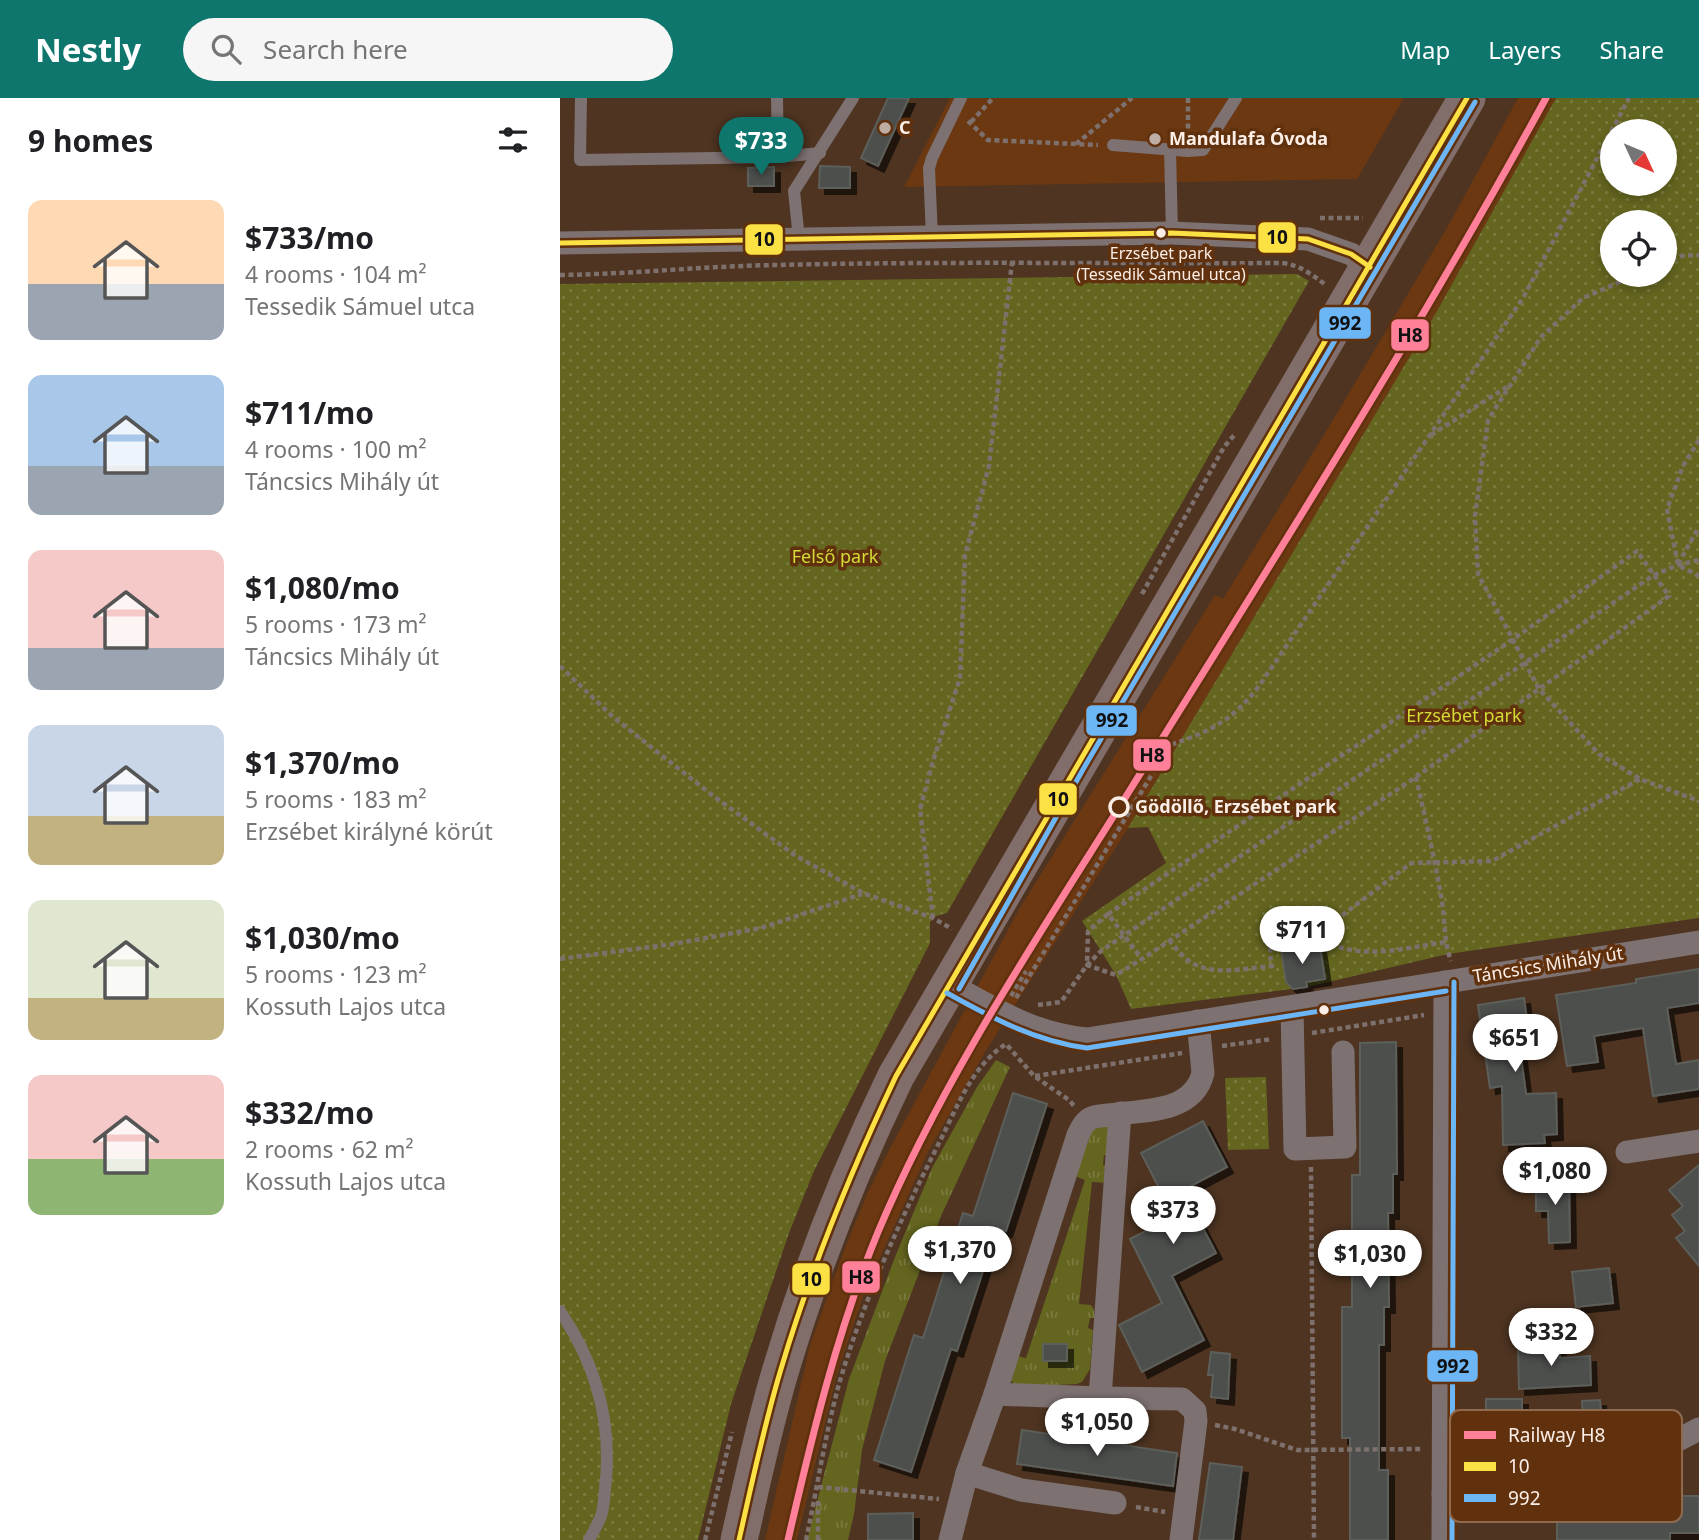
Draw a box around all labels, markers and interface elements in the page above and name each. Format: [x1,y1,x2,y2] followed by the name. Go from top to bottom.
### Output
[183,18,673,81] search box
[35,27,141,72] text: Nestly
[207,30,245,68] icon: search
[263,31,408,67] text: Search here
[1400,33,1450,66] text: Map
[1488,33,1562,66] text: Layers
[1600,33,1664,66] text: Share
[899,115,911,139] place label: C
[720,118,802,177] pin: $733
[1600,119,1676,196] north arrow
[1600,119,1677,287] map controls
[28,120,153,161] text: 9 homes
[877,120,893,136] marker: C
[494,121,532,159] icon: filters
[735,124,787,156] text: $733
[1169,126,1328,150] place label: Mandulafa Óvoda
[1147,131,1163,147] marker: Mandulafa Óvoda
[1600,210,1677,287] button: locate
[245,217,374,258] text: $733/mo
[1257,221,1297,254] line badge: 10
[744,223,784,256] line badge: 10
[1266,224,1288,250] text: 10
[753,226,775,252] text: 10
[1154,226,1168,240] marker: Erzsébet park (Tessedik Sámuel utca)
[84,228,168,312] icon: home
[1076,242,1246,285] place label: Erzsébet park (Tessedik Sámuel utca)
[245,258,427,290] text: 4 rooms · 104 m²
[245,290,475,322] text: Tessedik Sámuel utca
[1318,306,1372,340] line badge: 992
[1329,310,1361,336] text: 992
[1390,318,1430,352] line badge: H8
[1397,322,1423,348] text: H8
[245,392,374,433] text: $711/mo
[84,403,168,487] icon: home
[245,433,427,465] text: 4 rooms · 100 m²
[245,465,439,497] text: Táncsics Mihály út
[792,544,879,568] park label: Felső park
[245,567,400,608] text: $1,080/mo
[84,578,168,662] icon: home
[245,608,427,640] text: 5 rooms · 173 m²
[245,640,439,672] text: Táncsics Mihály út
[1406,703,1522,727] park label: Erzsébet park
[1085,704,1138,737] line badge: 992
[1096,707,1128,733] text: 992
[1132,738,1172,772] line badge: H8
[245,742,400,783] text: $1,370/mo
[1139,742,1165,768] text: H8
[84,753,168,837] icon: home
[1038,782,1078,816] line badge: 10
[245,783,427,815] text: 5 rooms · 183 m²
[1047,786,1069,812] text: 10
[1135,794,1337,818] place label: Gödöllő, Erzsébet park
[1109,797,1129,817] marker: Gödöllő, Erzsébet park
[245,815,493,847] text: Erzsébet királyné körút
[1261,906,1343,966] pin: $711
[1276,913,1328,945] text: $711
[245,917,400,958] text: $1,030/mo
[84,928,168,1012] icon: home
[1471,940,1625,988] street label: Táncsics Mihály út
[245,958,427,990] text: 5 rooms · 123 m²
[245,990,446,1022] text: Kossuth Lajos utca
[1317,1003,1331,1017] unlabelled marker
[1474,1014,1556,1074] pin: $651
[1489,1021,1541,1053] text: $651
[245,1092,374,1133] text: $332/mo
[84,1103,168,1187] icon: home
[245,1133,414,1165] text: 2 rooms · 62 m²
[1498,1148,1612,1207] pin: $1,080
[1519,1154,1591,1186] text: $1,080
[245,1165,446,1197] text: Kossuth Lajos utca
[1132,1186,1214,1246] pin: $373
[1147,1193,1199,1225] text: $373
[903,1226,1017,1286] pin: $1,370
[1313,1230,1427,1290] pin: $1,030
[924,1233,996,1265] text: $1,370
[1334,1237,1406,1269] text: $1,030
[841,1260,881,1294] line badge: H8
[791,1262,831,1296] line badge: 10
[848,1264,874,1290] text: H8
[800,1266,822,1292] text: 10
[1510,1308,1592,1368] pin: $332
[1525,1315,1577,1347] text: $332
[1426,1349,1479,1383] line badge: 992
[1437,1353,1469,1379] text: 992
[1040,1398,1154,1458] pin: $1,050
[1061,1405,1133,1437] text: $1,050
[1450,1410,1682,1522] legend
[1508,1422,1605,1448] text: Railway H8
[1508,1453,1530,1479] text: 10
[1508,1485,1541,1511] text: 992

